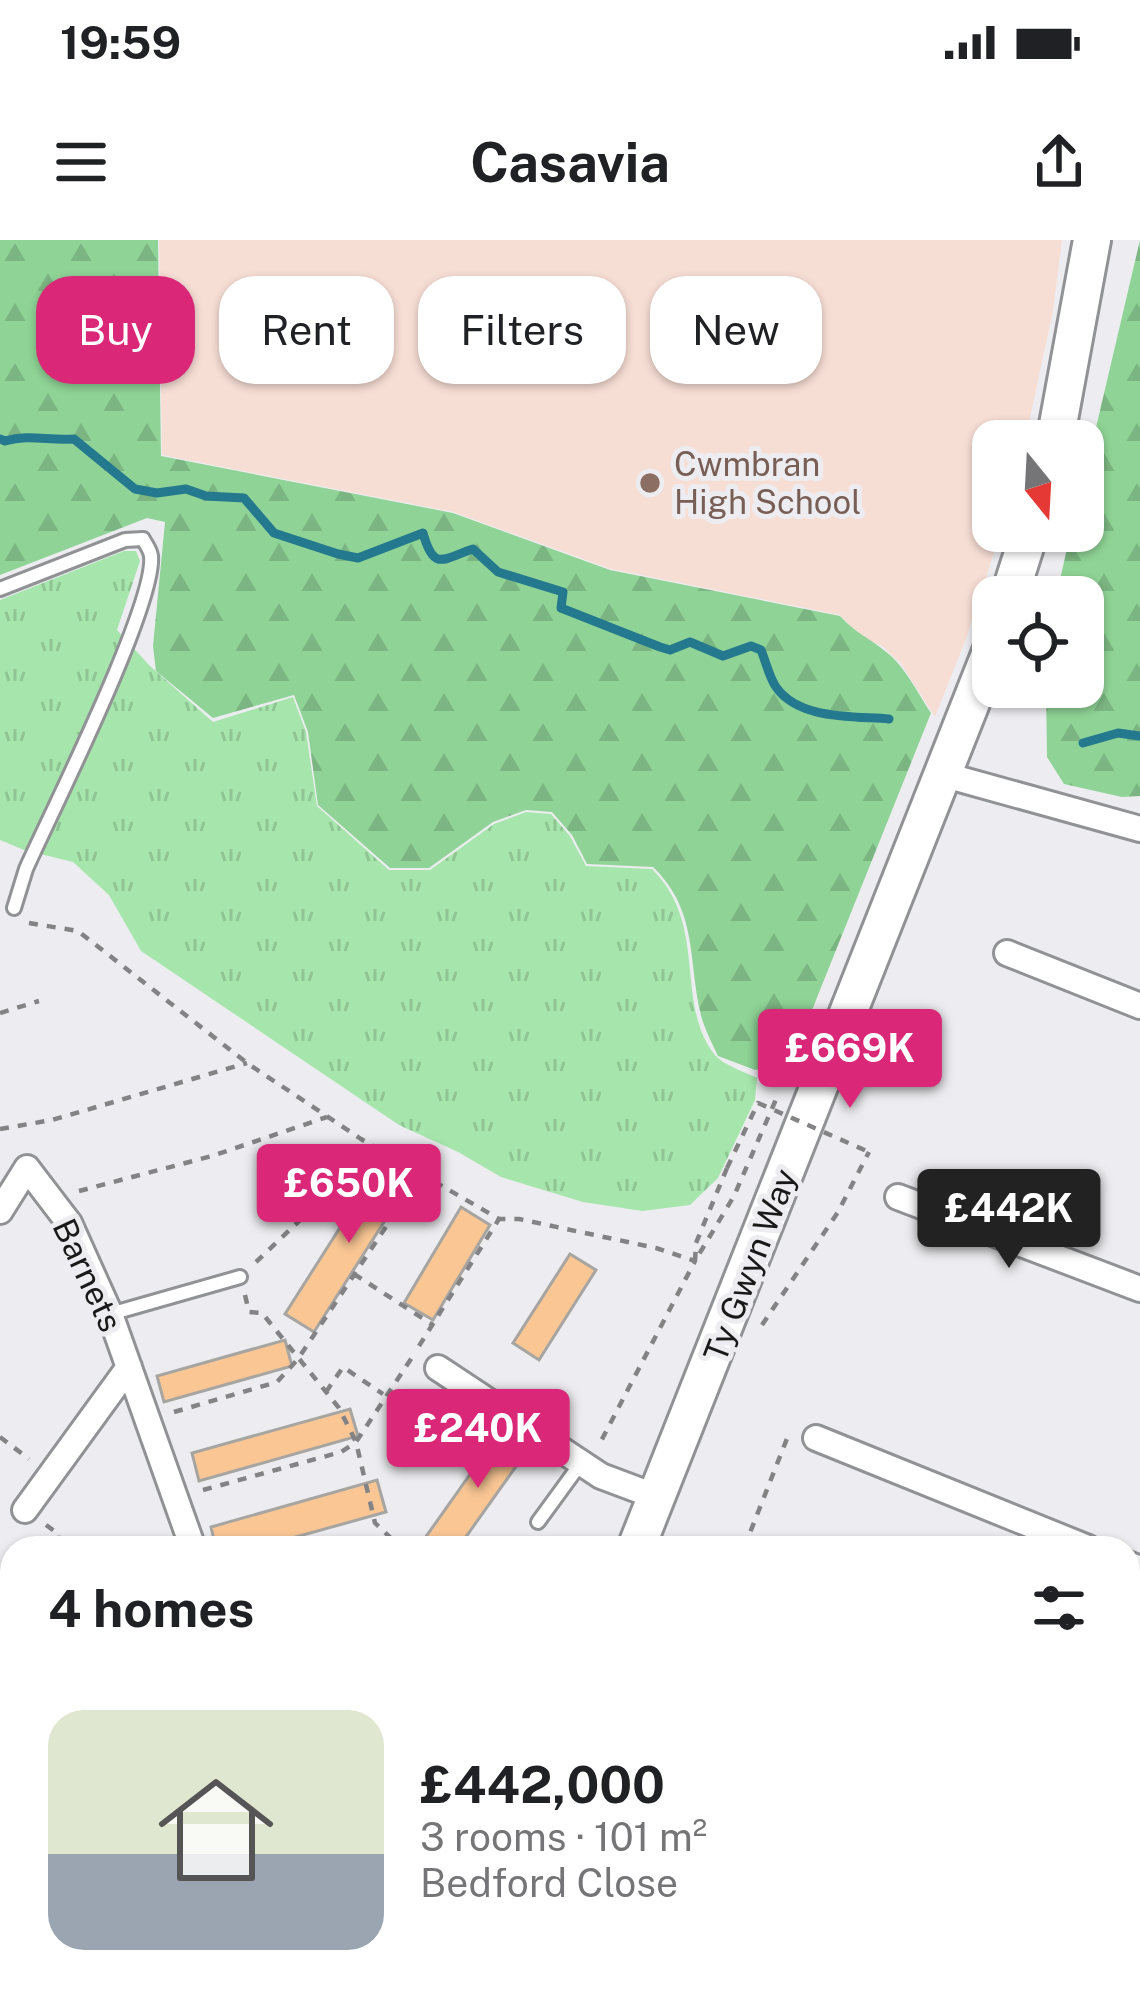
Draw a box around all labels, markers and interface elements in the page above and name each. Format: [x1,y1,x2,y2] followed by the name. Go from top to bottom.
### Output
[60,16,181,69] text: 19:59
[48,129,114,195] icon: menu
[1026,129,1092,195] icon: share
[470,131,670,194] text: Casavia
[36,276,195,384] chip: Buy
[219,276,394,384] chip: Rent
[418,276,626,384] chip: Filters
[650,276,822,384] chip: New
[972,420,1104,552] north arrow
[972,420,1104,708] map controls
[674,445,861,521] place label: Cwmbran High School
[637,470,663,496] marker: Cwmbran High School
[972,576,1104,708] button: locate
[766,1009,934,1111] pin: £669K
[785,1025,915,1071] text: £669K
[265,1144,433,1246] pin: £650K
[284,1160,414,1206] text: £650K
[696,1163,804,1367] street label: Ty Gwyn Way
[925,1169,1093,1271] pin: £442K
[944,1185,1074,1231] text: £442K
[45,1213,131,1337] street label: Barnets
[394,1389,562,1491] pin: £240K
[414,1405,542,1451] text: £240K
[1026,1575,1092,1641] icon: filters
[48,1579,254,1638] text: 4 homes
[420,1755,665,1814] text: £442,000
[144,1758,288,1902] icon: home
[420,1814,707,1860] text: 3 rooms · 101 m²
[420,1860,678,1906] text: Bedford Close

